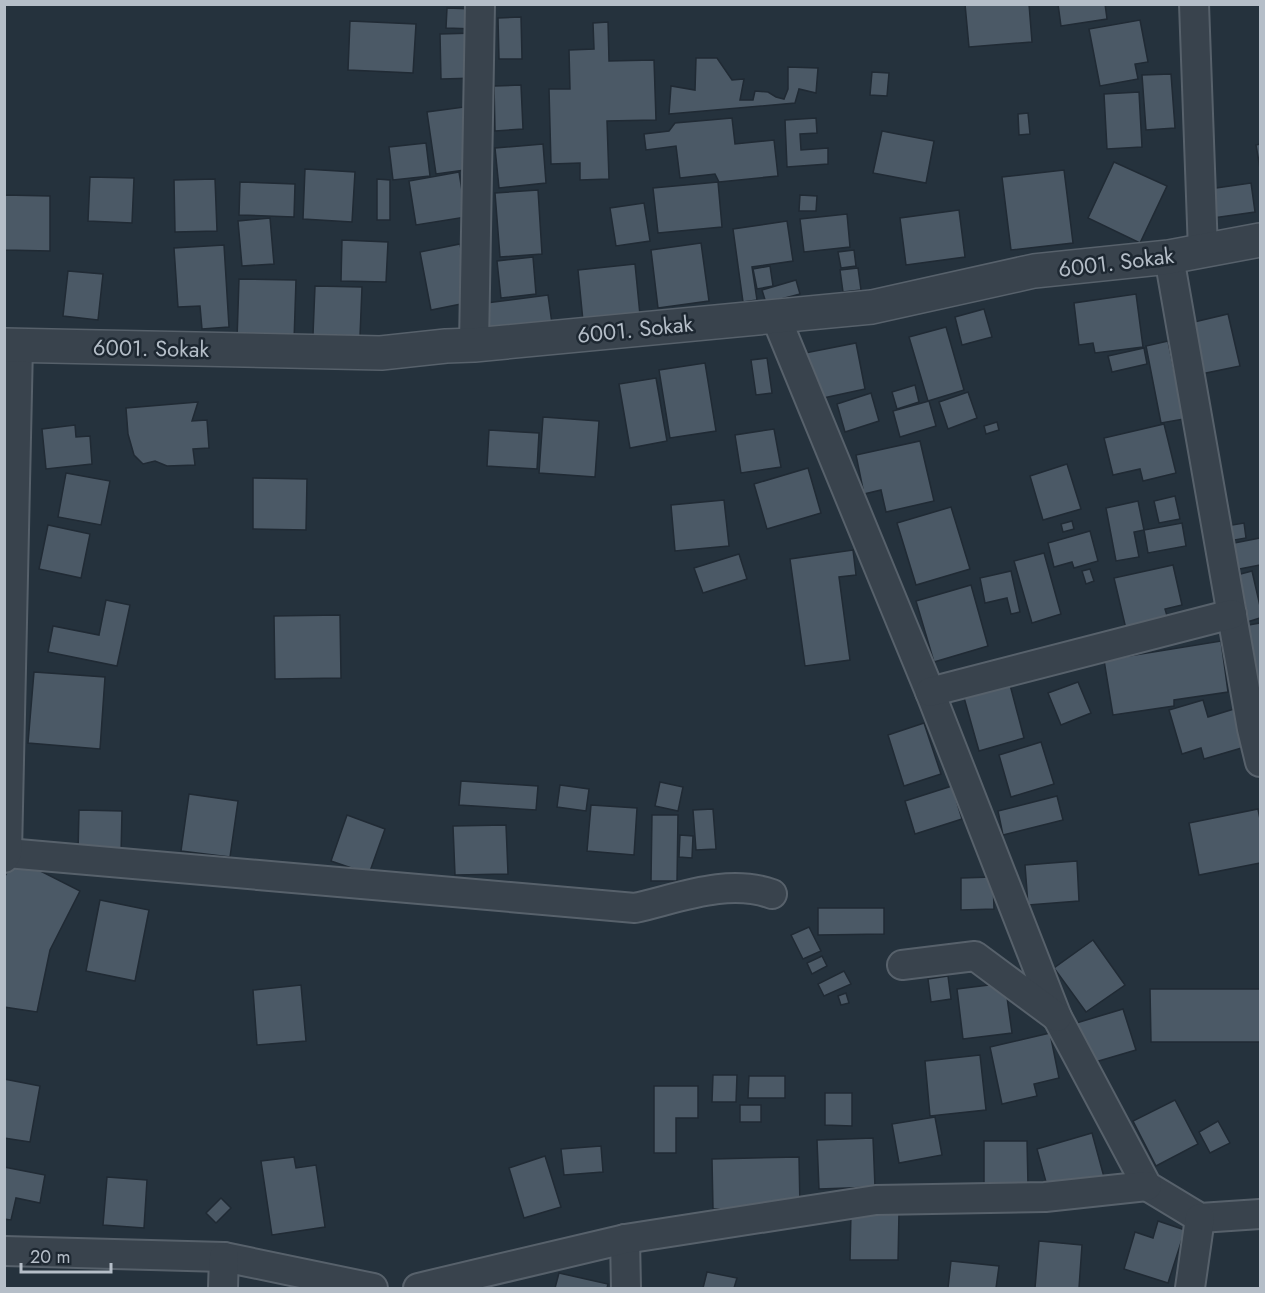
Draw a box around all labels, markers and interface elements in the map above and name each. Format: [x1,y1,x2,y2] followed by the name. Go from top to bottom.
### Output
[1056,239,1176,285] street label: 6001. Sokak
[576,307,695,351] street label: 6001. Sokak
[93,331,210,365] street label: 6001. Sokak
[21,1236,111,1274] scale bar
[30,1244,70,1270] text: 20 m

